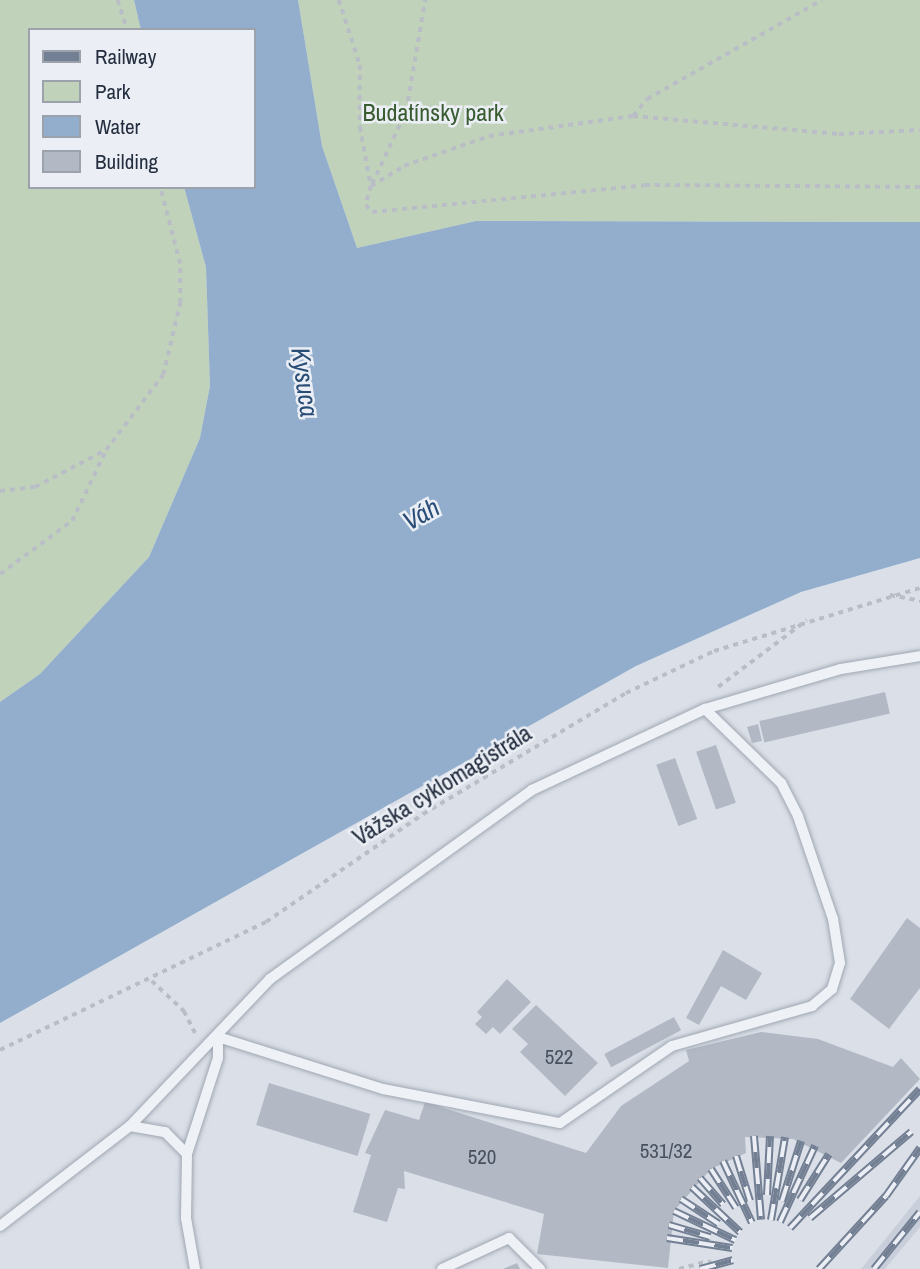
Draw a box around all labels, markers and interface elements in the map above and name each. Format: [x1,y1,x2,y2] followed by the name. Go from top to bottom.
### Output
[28,28,256,189] legend
[95,42,156,71] text: Railway
[95,77,130,106] text: Park
[362,99,504,127] park label: Budatínsky park
[95,112,140,141] text: Water
[95,147,158,176] text: Building
[285,345,325,419] water label: Kysuca
[397,491,445,537] water label: Váh
[347,718,537,852] street label: Vážska cyklomagistrála
[545,1044,573,1070] house number: 522
[640,1138,692,1164] house number: 531/32
[468,1144,496,1170] house number: 520

